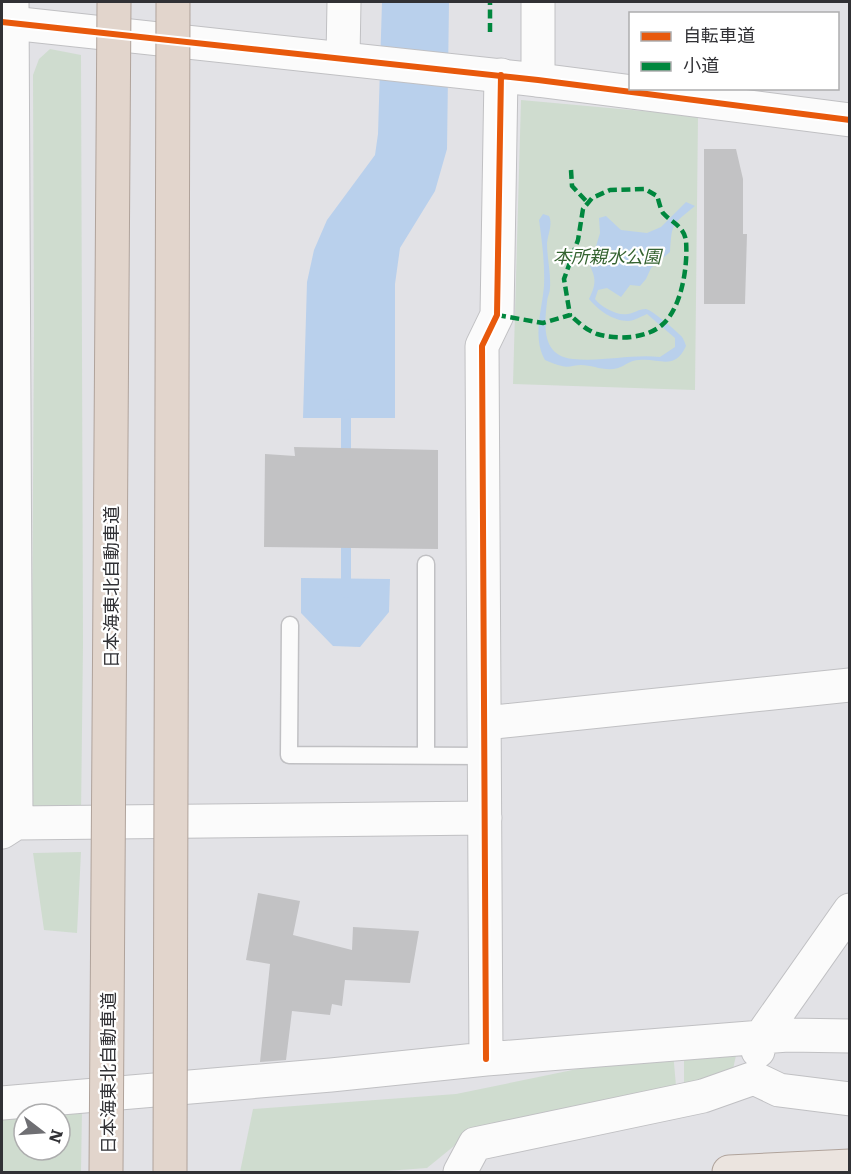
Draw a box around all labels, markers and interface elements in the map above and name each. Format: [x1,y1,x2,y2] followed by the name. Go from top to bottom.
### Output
[629,12,839,90] legend
[683,21,755,48] text: 自転車道
[683,51,719,78] text: 小道
[553,242,664,269] park label: 本所親水公園
[97,506,124,668] street label: 日本海東北自動車道
[94,992,121,1154] street label: 日本海東北自動車道
[12,1102,72,1162] north arrow
[44,1127,71,1147] text: N

